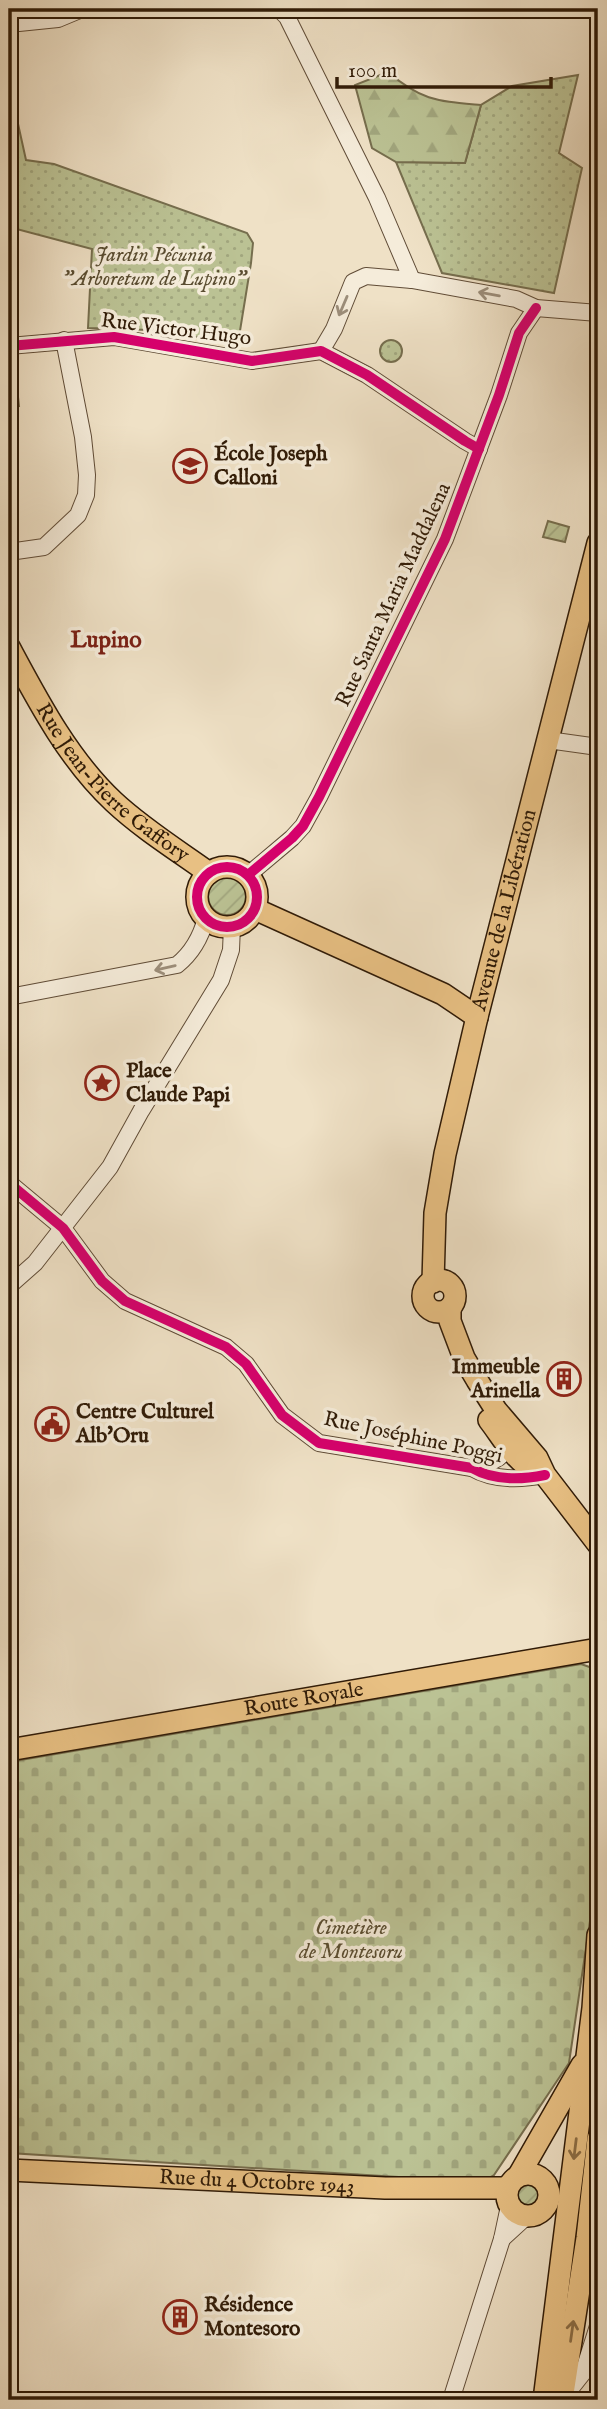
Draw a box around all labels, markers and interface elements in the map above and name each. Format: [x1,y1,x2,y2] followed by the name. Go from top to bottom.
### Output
[337,46,551,90] scale bar
[348,58,397,85] text: 100 m
[62,242,248,293] park label: Jardin Pécunia "Arboretum de Lupino"
[478,287,500,300] one-way arrow
[335,295,348,316] one-way arrow
[99,307,253,353] street label: Rue Victor Hugo
[214,440,328,492] place label: École Joseph Calloni
[171,447,209,485] school or university icon: École Joseph Calloni
[330,478,458,711] street label: Rue Santa Maria Maddalena
[70,626,142,655] district label: Lupino
[29,698,195,869] street label: Rue Jean-Pierre Gaffory
[465,806,543,1015] street label: Avenue de la Libération
[155,962,177,975] one-way arrow
[126,1058,231,1109] place label: Place Claude Papi
[83,1064,121,1102] place icon: Place Claude Papi
[452,1354,541,1405] place label: Immeuble Arinella
[545,1360,583,1398] building icon: Immeuble Arinella
[75,1399,215,1450] place label: Centre Culturel Alb'Oru
[33,1405,71,1443] public building icon: Centre Culturel Alb'Oru
[321,1406,505,1470] street label: Rue Joséphine Poggi
[242,1676,366,1723] street label: Route Royale
[298,1915,403,1966] park label: Cimetière de Montesoru
[568,2137,581,2160] one-way arrow
[158,2164,355,2200] street label: Rue du 4 Octobre 1943
[204,2292,301,2343] place label: Résidence Montesoro
[161,2298,199,2336] building icon: Résidence Montesoro
[565,2320,578,2343] one-way arrow

